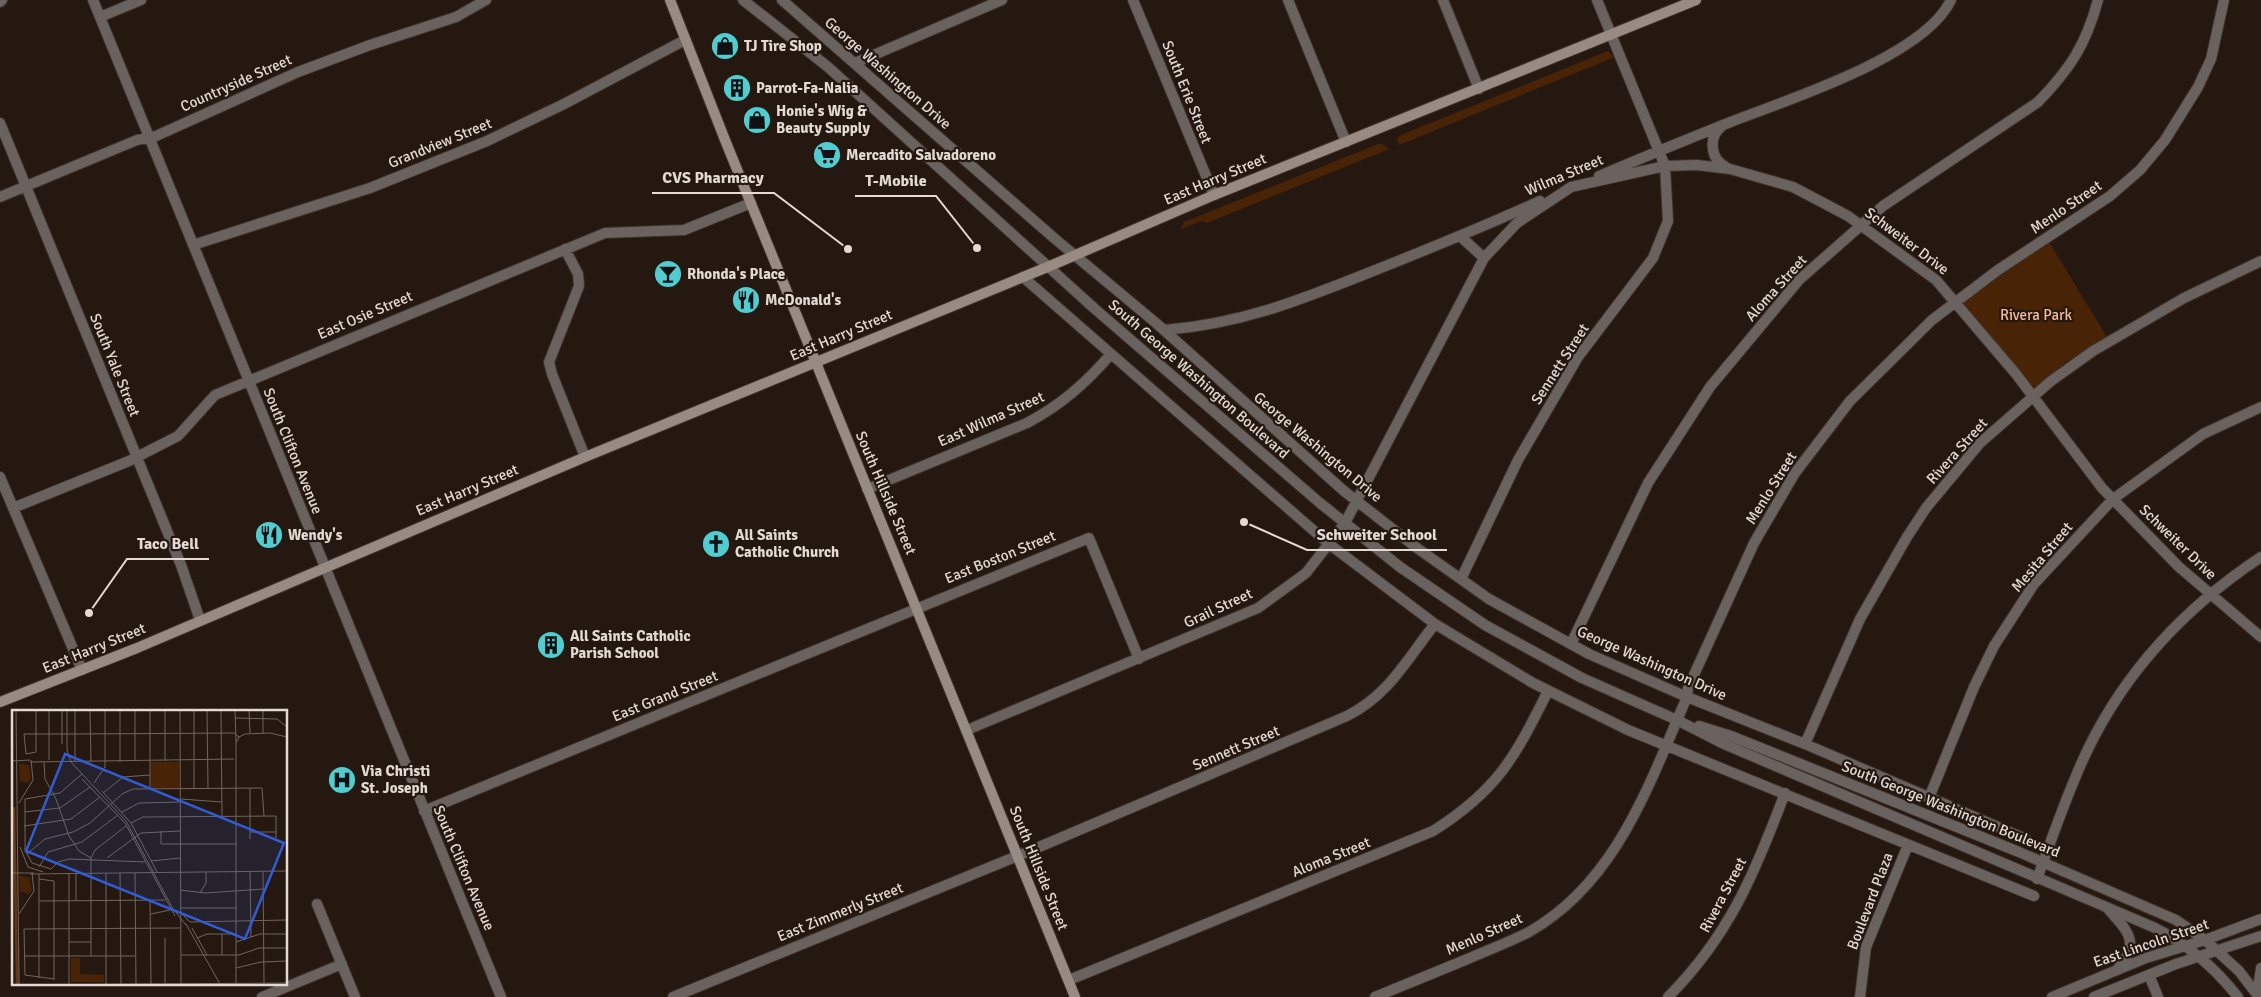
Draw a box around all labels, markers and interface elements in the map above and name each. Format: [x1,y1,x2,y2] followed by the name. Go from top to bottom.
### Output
[821,13,955,133] street label: George Washington Drive
[710,31,740,61] shop icon: TJ Tire Shop
[744,37,822,55] place label: TJ Tire Shop
[1158,38,1216,146] street label: South Erie Street
[178,50,294,116] street label: Countryside Street
[722,73,752,103] building icon: Parrot-Fa-Nalia
[756,79,859,97] place label: Parrot-Fa-Nalia
[776,102,870,137] place label: Honie's Wig & Beauty Supply
[742,105,772,135] shop icon: Honie's Wig & Beauty Supply
[386,114,494,172] street label: Grandview Street
[812,140,842,170] supermarket icon: Mercadito Salvadoreno
[846,146,996,164] place label: Mercadito Salvadoreno
[1161,149,1269,209] street label: East Harry Street
[1522,150,1606,200] street label: Wilma Street
[652,162,774,193] callout: CVS Pharmacy
[855,165,936,196] callout: T-Mobile
[662,168,764,188] text: CVS Pharmacy
[865,171,927,191] text: T-Mobile
[2027,177,2105,237] street label: Menlo Street
[1861,204,1953,278] street label: Schweiter Drive
[1742,251,1810,325] street label: Aloma Street
[653,259,683,289] bar icon: Rhonda's Place
[687,265,785,283] place label: Rhonda's Place
[731,285,761,315] restaurant icon: McDonald's
[315,287,415,343] street label: East Osie Street
[765,291,842,309] place label: McDonald's
[1105,296,1293,462] street label: South George Washington Boulevard
[787,305,895,365] street label: East Harry Street
[2000,306,2073,324] park label: Rivera Park
[86,311,144,419] street label: South Yale Street
[1527,320,1593,408] street label: Sennett Street
[260,385,326,517] street label: South Clifton Avenue
[935,388,1047,450] street label: East Wilma Street
[1250,388,1386,506] street label: George Washington Drive
[1923,414,1991,488] street label: Rivera Street
[852,429,920,557] street label: South Hillside Street
[1742,448,1800,528] street label: Menlo Street
[413,460,521,520] street label: East Harry Street
[2136,501,2220,583] street label: Schweiter Drive
[2008,518,2076,596] street label: Mesita Street
[1307,519,1447,550] callout: Schweiter School
[254,520,284,550] restaurant icon: Wendy's
[1317,525,1437,545] text: Schweiter School
[288,526,343,544] place label: Wendy's
[735,526,839,561] place label: All Saints Catholic Church
[942,527,1058,587] street label: East Boston Street
[127,528,209,559] callout: Taco Bell
[701,529,731,559] church icon: All Saints Catholic Church
[137,534,199,554] text: Taco Bell
[1181,584,1255,632] street label: Grail Street
[40,619,148,677] street label: East Harry Street
[1574,622,1730,704] street label: George Washington Drive
[570,627,691,662] place label: All Saints Catholic Parish School
[536,630,566,660] building icon: All Saints Catholic Parish School
[610,667,720,725] street label: East Grand Street
[12,710,288,984] inset map
[1190,722,1282,774] street label: Sennett Street
[1839,757,2063,861] street label: South George Washington Boulevard
[361,762,430,797] place label: Via Christi St. Joseph
[327,765,357,795] hospital icon: Via Christi St. Joseph
[429,803,499,933] street label: South Clifton Avenue
[1006,803,1072,933] street label: South Hillside Street
[1289,833,1373,881] street label: Aloma Street
[1843,850,1897,952] street label: Boulevard Plaza
[1696,854,1750,936] street label: Rivera Street
[774,879,906,945] street label: East Zimmerly Street
[1443,909,1525,959] street label: Menlo Street
[2091,915,2211,971] street label: East Lincoln Street

